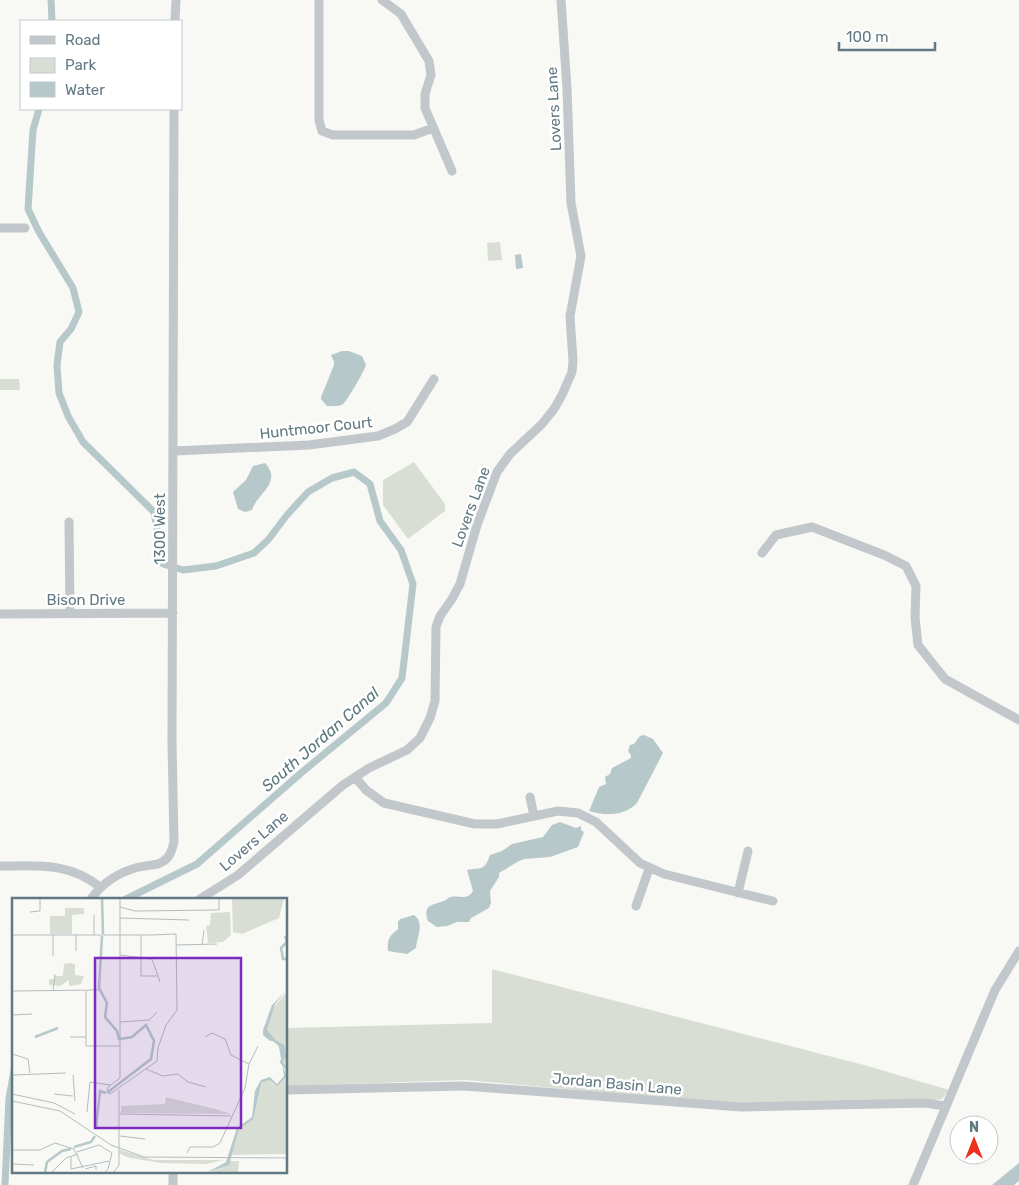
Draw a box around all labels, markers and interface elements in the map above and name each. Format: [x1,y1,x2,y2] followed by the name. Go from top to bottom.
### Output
[20,20,182,110] legend
[839,20,935,52] scale bar
[846,28,888,46] text: 100 m
[65,31,101,49] text: Road
[65,56,96,74] text: Park
[543,66,565,152] street label: Lovers Lane
[65,81,105,99] text: Water
[259,413,373,443] street label: Huntmoor Court
[448,464,494,550] street label: Lovers Lane
[151,493,169,565] street label: 1300 West
[47,591,125,609] street label: Bison Drive
[258,682,384,796] water label: South Jordan Canal
[216,807,292,875] street label: Lovers Lane
[12,898,288,1172] inset map
[551,1069,683,1099] street label: Jordan Basin Lane
[949,1115,999,1165] north arrow
[969,1119,979,1136] text: N

